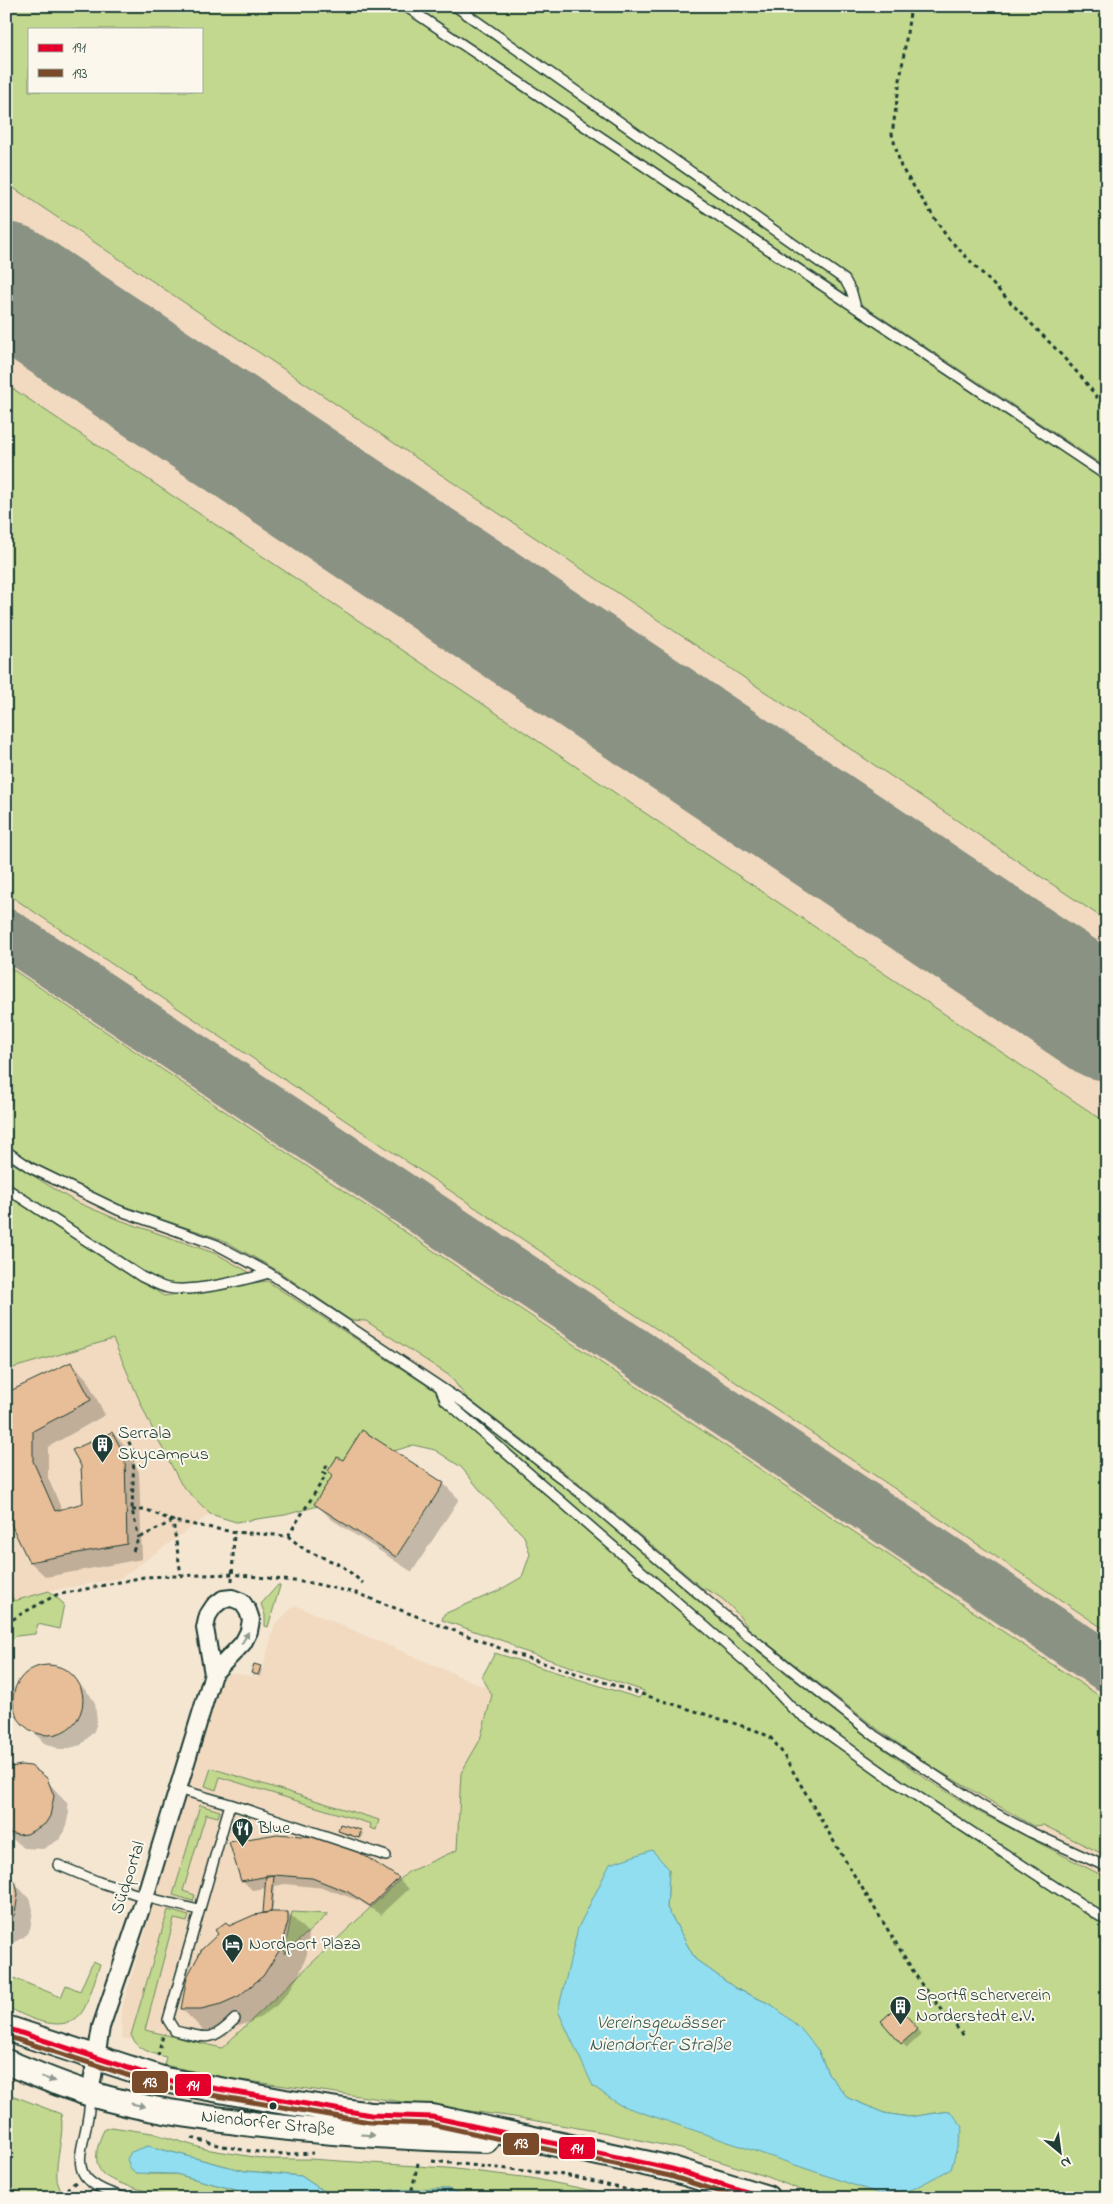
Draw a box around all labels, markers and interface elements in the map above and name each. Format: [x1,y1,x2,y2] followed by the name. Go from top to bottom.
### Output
[28,28,202,92] legend
[72,37,86,59] text: 191
[72,63,87,85] text: 193
[118,1421,209,1468] place label: Serrala Skycampus
[90,1432,114,1463] building icon: Serrala Skycampus
[241,1630,249,1645] one-way arrow
[257,1816,291,1842] place label: Blue
[230,1817,254,1848] restaurant icon: Blue
[105,1838,153,1918] street label: Südportal
[249,1932,361,1958] place label: Nordport Plaza
[221,1933,245,1964] hotel icon: Nordport Plaza
[916,1983,1051,2030] place label: Sportfischerverein Norderstedt e.V.
[888,1994,912,2025] building icon: Sportfischerverein Norderstedt e.V.
[589,2010,732,2059] water label: Vereinsgewässer Niendorfer Straße
[131,2070,169,2094] line badge: 193
[143,2073,157,2094] text: 193
[174,2073,212,2097] line badge: 191
[41,2075,56,2083] one-way arrow
[186,2076,200,2097] text: 191
[268,2101,278,2111] unlabelled marker
[130,2102,146,2110] one-way arrow
[200,2104,337,2144] street label: Niendorfer Straße
[1036,2126,1086,2176] north arrow
[361,2131,377,2139] one-way arrow
[502,2132,540,2156] line badge: 193
[514,2134,528,2155] text: 193
[558,2136,596,2160] line badge: 191
[570,2139,584,2160] text: 191
[1056,2151,1075,2174] text: N

